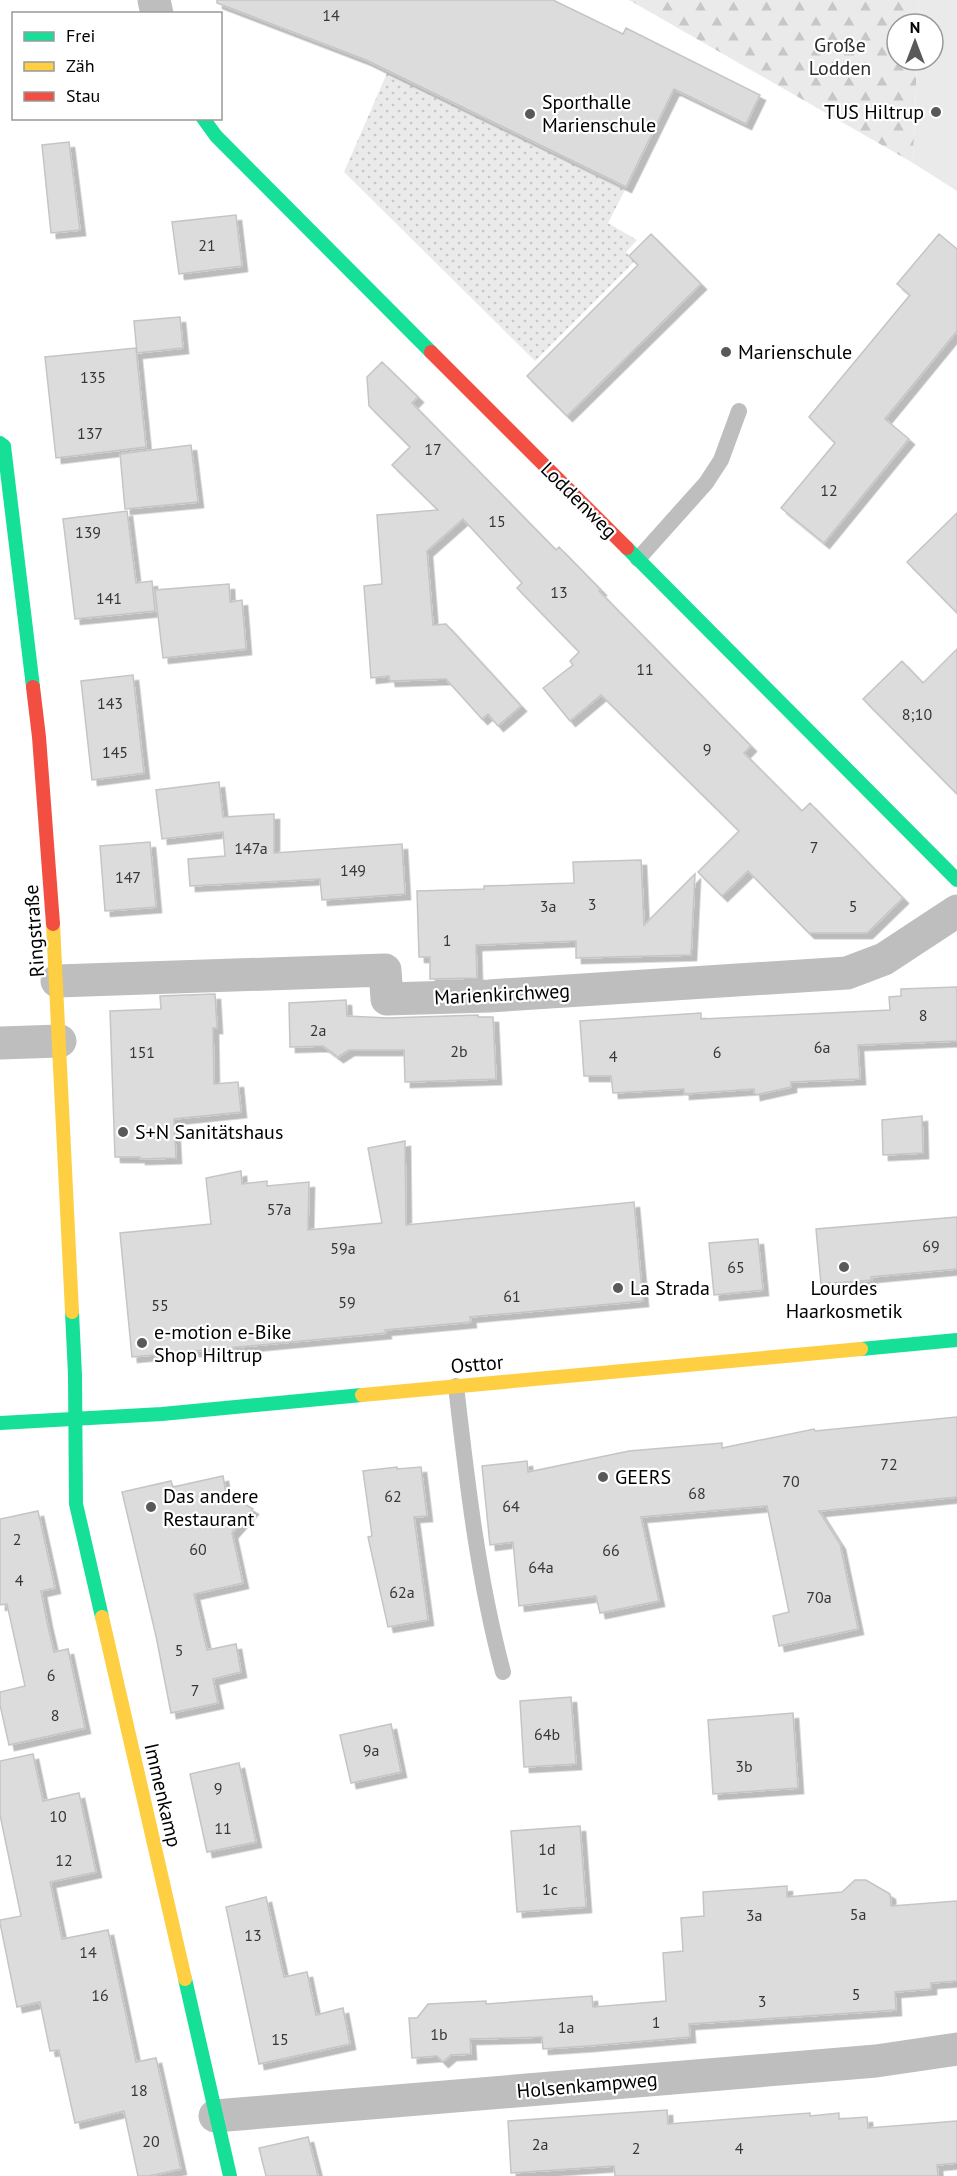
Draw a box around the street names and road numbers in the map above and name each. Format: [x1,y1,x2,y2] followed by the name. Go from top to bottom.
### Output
[535,456,623,544] street label: Loddenweg
[18,884,50,978] street label: Ringstraße
[433,977,571,1011] street label: Marienkirchweg
[449,1349,505,1379] street label: Osttor
[138,1740,188,1850] street label: Immenkamp
[516,2066,658,2104] street label: Holsenkampweg

